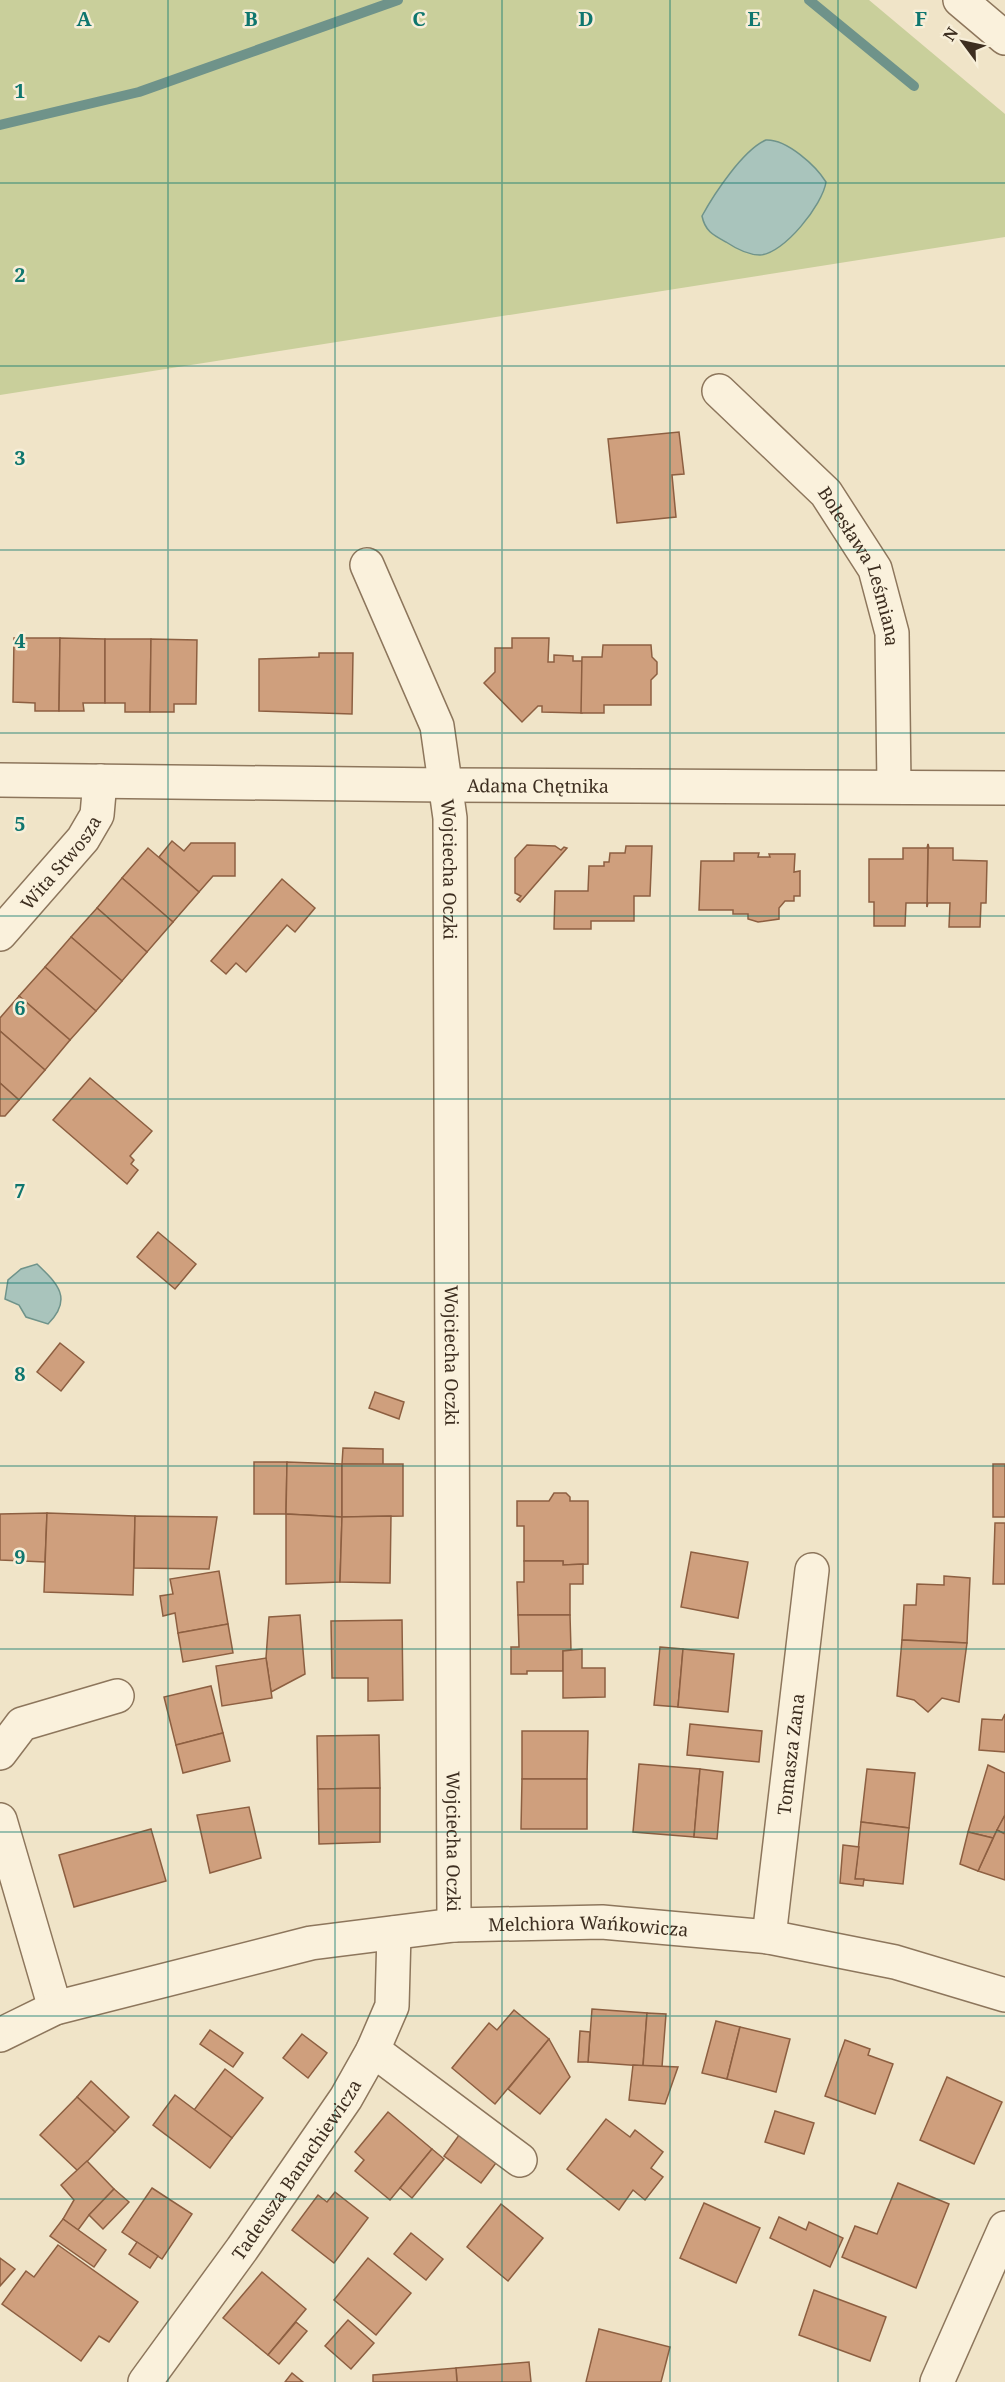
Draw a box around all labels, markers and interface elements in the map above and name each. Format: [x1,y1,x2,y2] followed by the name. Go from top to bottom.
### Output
[76,5,92,32] text: A
[244,5,258,32] text: B
[412,5,426,32] text: C
[578,5,594,32] text: D
[747,5,761,32] text: E
[915,5,927,32] text: F
[933,12,993,72] north arrow
[938,22,963,45] text: N
[14,77,26,104] text: 1
[14,261,26,288] text: 2
[14,444,26,471] text: 3
[813,482,905,646] street label: Bolesława Leśmiana
[14,627,26,654] text: 4
[467,773,609,798] street label: Adama Chętnika
[435,798,462,940] street label: Wojciecha Oczki
[14,810,26,837] text: 5
[15,811,106,915] street label: Wita Stwosza
[14,994,26,1021] text: 6
[14,1177,26,1204] text: 7
[440,1285,464,1426] street label: Wojciecha Oczki
[14,1360,26,1387] text: 8
[14,1543,26,1570] text: 9
[771,1692,809,1816] street label: Tomasza Zana
[441,1771,466,1912] street label: Wojciecha Oczki
[488,1910,690,1942] street label: Melchiora Wańkowicza
[226,2075,366,2265] street label: Tadeusza Banachiewicza

